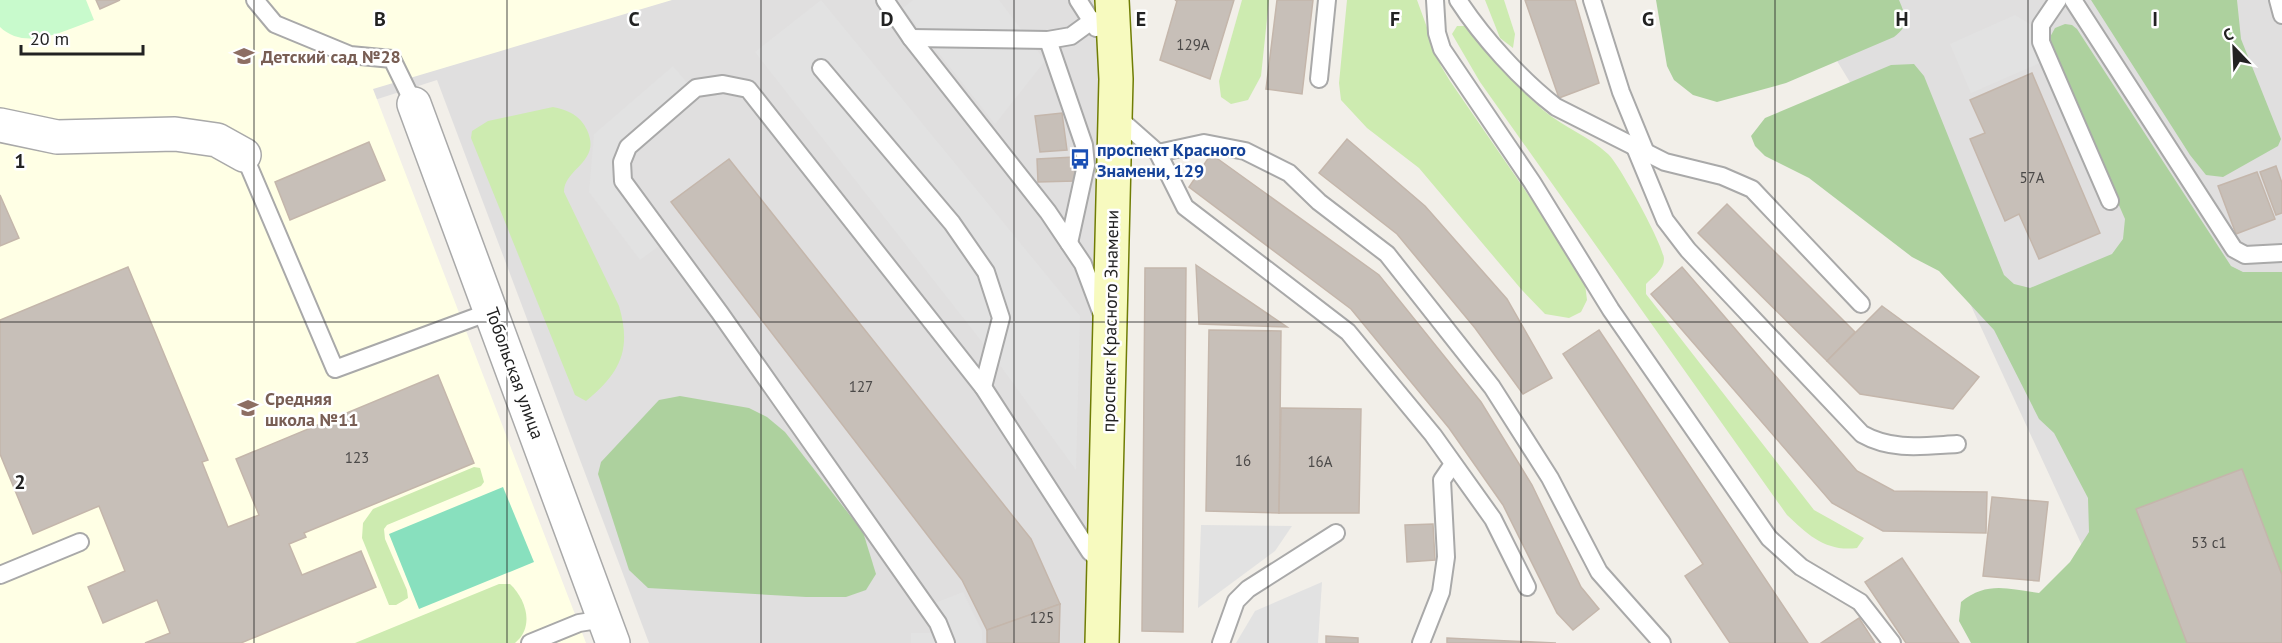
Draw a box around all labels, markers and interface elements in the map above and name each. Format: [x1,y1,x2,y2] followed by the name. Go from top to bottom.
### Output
[374,6,386,32] text: B
[628,6,640,32] text: C
[881,6,894,32] text: D
[1136,6,1146,32] text: E
[1390,6,1400,32] text: F
[1642,6,1654,32] text: G
[1895,6,1909,32] text: H
[2152,6,2158,32] text: I
[21,18,142,56] scale bar
[2204,18,2264,78] north arrow
[2220,23,2236,45] text: С
[30,27,69,50] text: 20 m
[1176,35,1210,54] house number: 129А
[232,44,256,68] school or university icon: Детский сад №28
[261,45,401,68] place label: Детский сад №28
[1097,138,1246,182] place label: проспект Красного Знамени, 129
[1068,147,1092,171] bus stop icon: проспект Красного Знамени, 129
[14,148,26,174] text: 1
[2019,168,2045,187] house number: 57А
[1097,210,1123,432] street label: проспект Красного Знамени
[481,304,549,442] street label: Тобольская улица
[849,377,873,396] house number: 127
[265,387,358,431] place label: Средняя школа №11
[236,396,260,420] school or university icon: Средняя школа №11
[345,448,369,467] house number: 123
[1235,451,1251,470] house number: 16
[1307,452,1333,471] house number: 16А
[14,469,26,495] text: 2
[2191,533,2227,552] house number: 53 с1
[1030,608,1054,627] house number: 125

